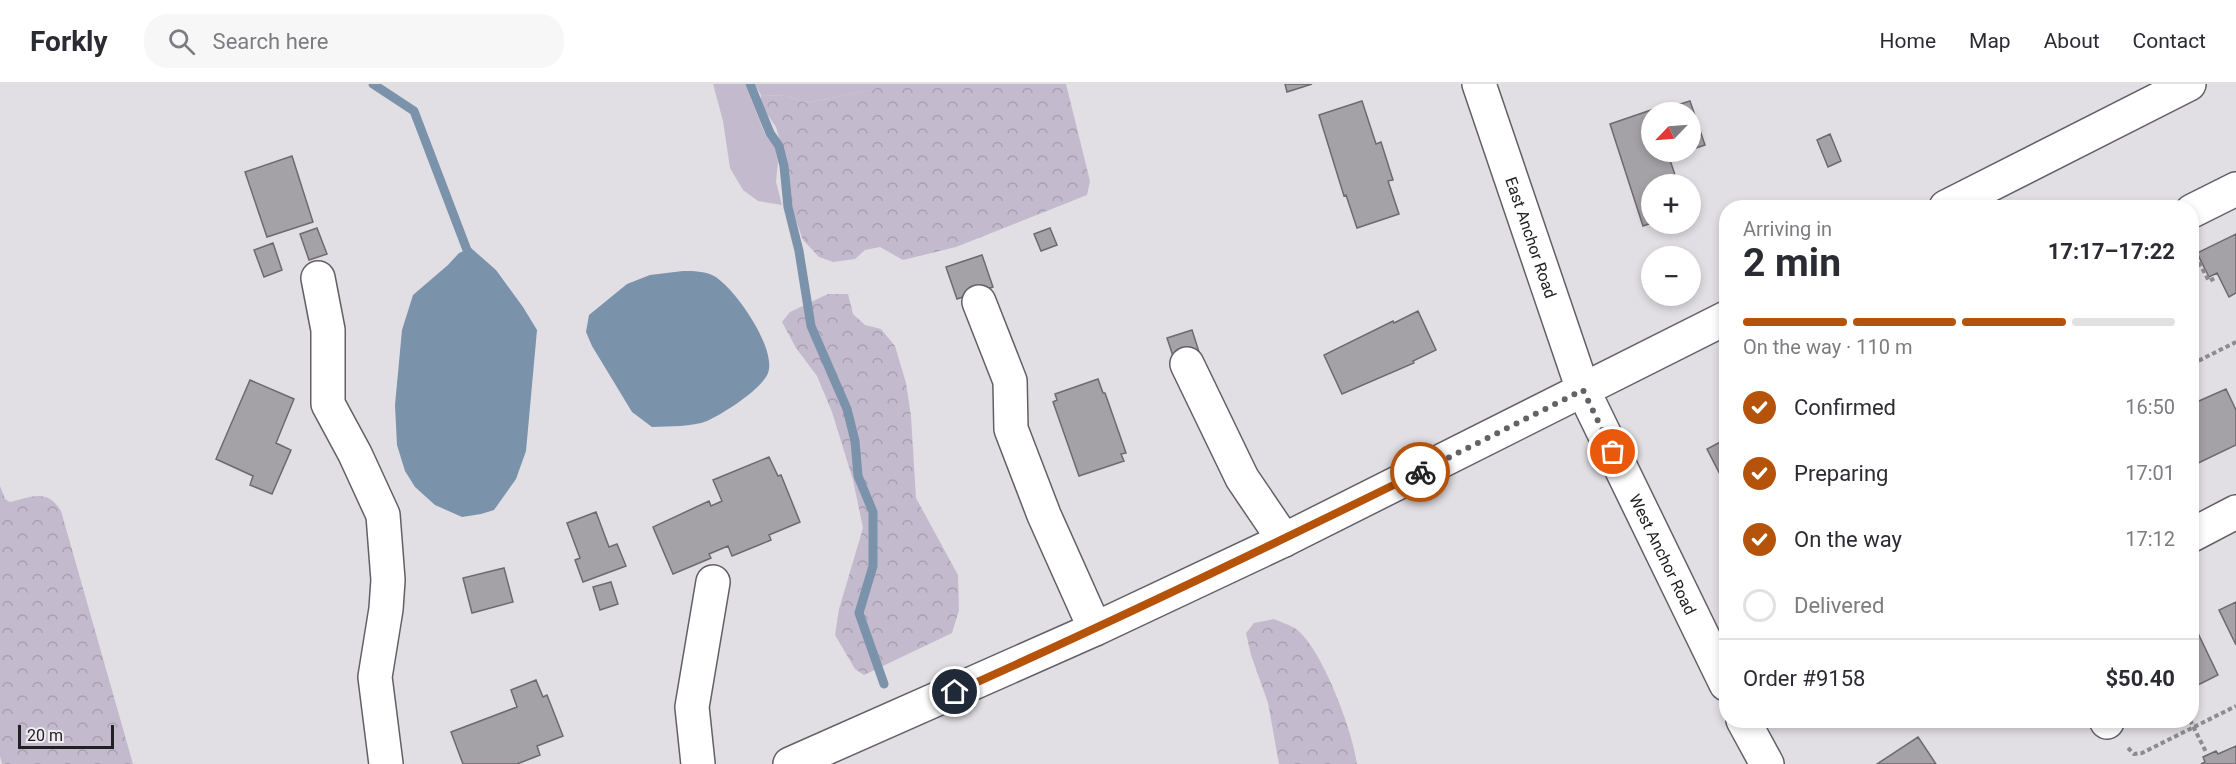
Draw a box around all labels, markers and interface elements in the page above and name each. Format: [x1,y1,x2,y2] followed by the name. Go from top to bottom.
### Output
[144,14,564,68] search box
[30,25,108,58] text: Forkly
[165,25,198,58] icon: search
[213,29,328,54] text: Search here
[1880,29,1936,53] text: Home
[1969,29,2011,53] text: Map
[2044,29,2100,53] text: About
[2133,29,2206,53] text: Contact
[1641,102,1701,162] north arrow
[1641,102,1701,306] map controls
[1501,174,1560,301] street label: East Anchor Road
[1641,174,1701,234] button: +
[1743,217,1832,241] text: Arriving in
[2048,239,2175,264] text: 17:17–17:22
[1743,240,1841,286] text: 2 min
[1641,246,1701,306] button: −
[1743,335,1912,359] text: On the way · 110 m
[1743,391,1776,424] icon: check
[1794,395,1896,420] text: Confirmed
[2125,395,2175,419] text: 16:50
[1587,426,1638,477] pin
[1596,435,1629,468] icon: bag
[1390,442,1450,502] courier
[1404,456,1437,489] icon: bike
[1743,457,1776,490] icon: check
[1794,461,1888,486] text: Preparing
[2125,461,2175,485] text: 17:01
[1625,491,1700,618] street label: West Anchor Road
[1743,523,1776,556] icon: check
[1794,527,1902,552] text: On the way
[2125,527,2175,551] text: 17:12
[1794,593,1884,618] text: Delivered
[929,666,980,717] pin
[1743,666,1865,691] text: Order #9158
[2106,666,2175,691] text: $50.40
[938,675,971,708] icon: home
[18,722,114,750] scale bar
[27,726,63,745] text: 20 m

